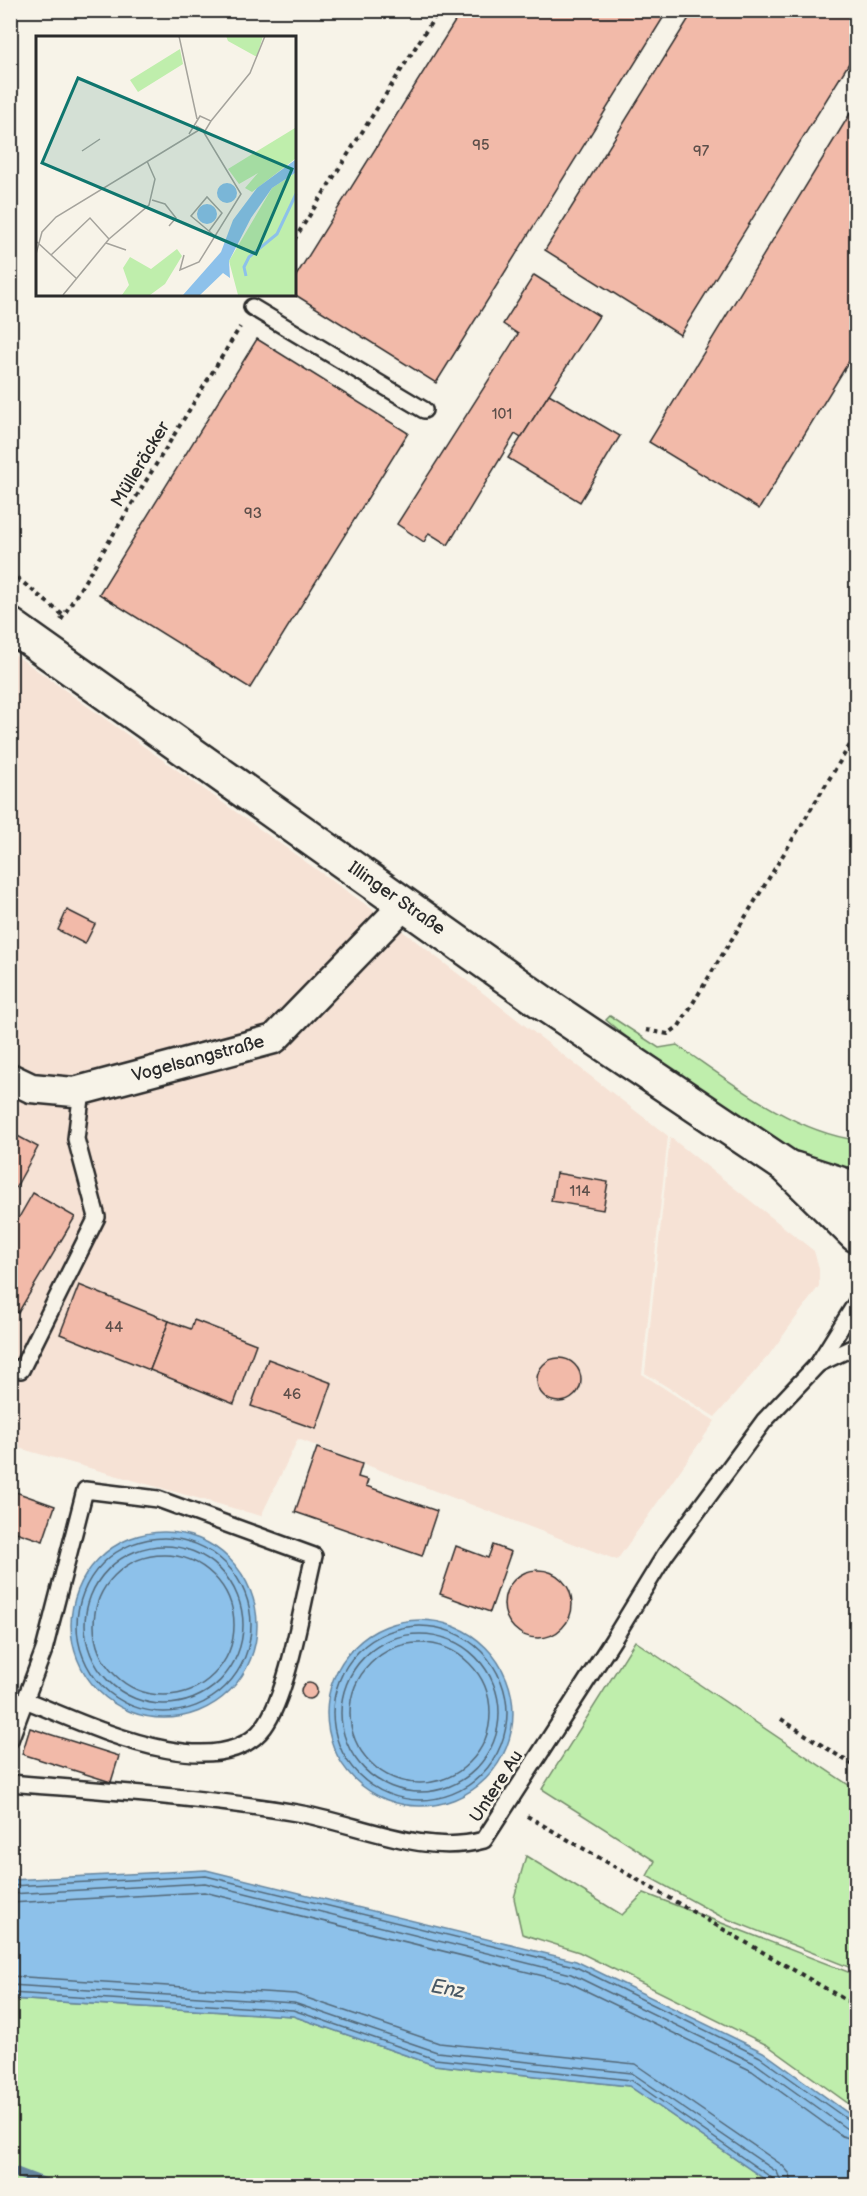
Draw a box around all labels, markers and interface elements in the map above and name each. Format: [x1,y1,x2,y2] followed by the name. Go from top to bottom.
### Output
[36,36,296,296] inset map
[472,136,490,155] house number: 95
[693,142,710,161] house number: 97
[492,405,512,424] house number: 101
[107,417,174,511] street label: Mülleräcker
[244,504,262,523] house number: 93
[344,857,449,940] street label: Illinger Straße
[130,1031,267,1086] street label: Vogelsangstraße
[570,1182,590,1201] house number: 114
[105,1318,123,1337] house number: 44
[283,1385,301,1404] house number: 46
[465,1746,527,1826] street label: Untere Au
[429,1974,467,2004] water label: Enz

